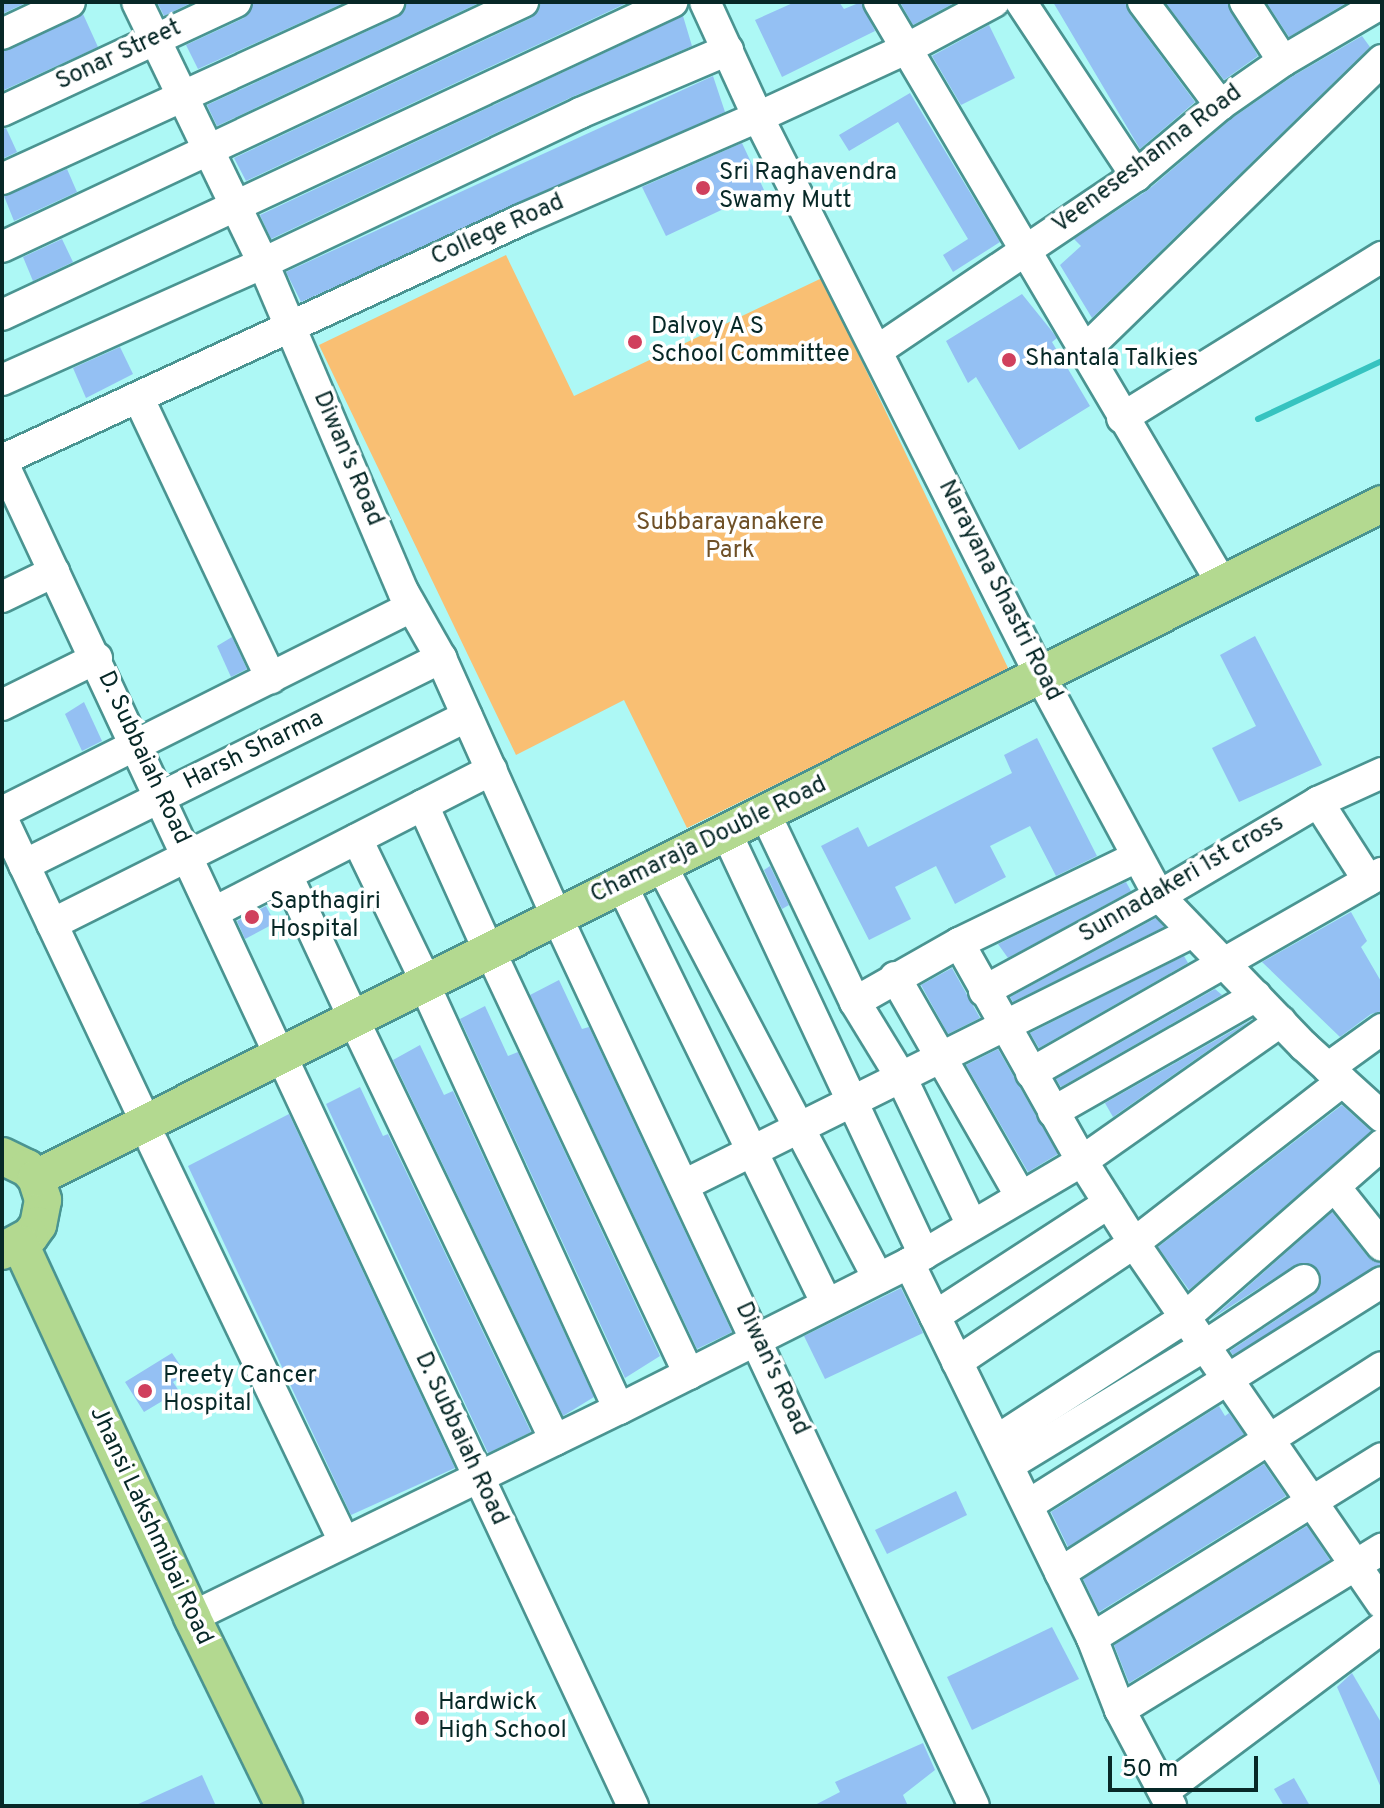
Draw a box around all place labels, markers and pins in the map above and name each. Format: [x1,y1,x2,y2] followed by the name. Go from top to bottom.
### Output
[719,160,897,216] place label: Sri Raghavendra Swamy Mutt
[694,179,712,197] marker: Sri Raghavendra Swamy Mutt
[651,314,850,370] place label: Dalvoy A S School Committee
[626,333,644,351] marker: Dalvoy A S School Committee
[1025,346,1199,374] place label: Shantala Talkies
[1000,351,1018,369] marker: Shantala Talkies
[270,889,381,945] place label: Sapthagiri Hospital
[241,906,263,928] marker: Sapthagiri Hospital
[163,1363,317,1419] place label: Preety Cancer Hospital
[134,1380,156,1402] marker: Preety Cancer Hospital
[438,1690,567,1746] place label: Hardwick High School
[413,1709,431,1727] marker: Hardwick High School

